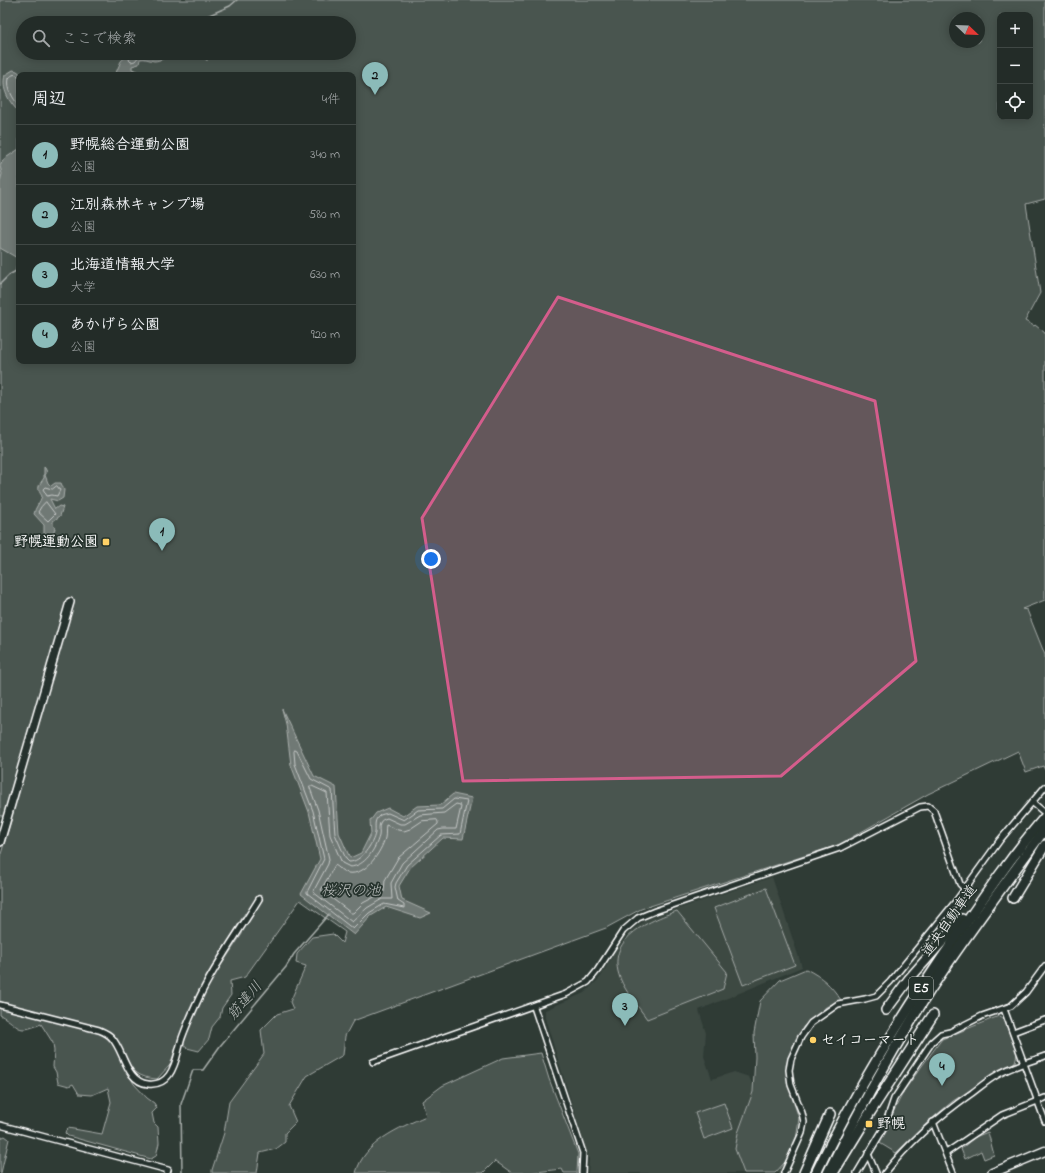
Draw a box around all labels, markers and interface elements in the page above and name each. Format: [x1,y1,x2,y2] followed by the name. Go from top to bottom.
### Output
[949,12,985,48] north arrow
[997,12,1033,120] map controls
[997,12,1033,48] button: +
[16,16,356,60] search box
[30,27,52,49] icon: search
[62,28,137,50] text: ここで検索
[997,48,1033,84] button: −
[362,62,388,95] pin: 2
[997,84,1033,120] button: locate
[32,87,66,112] text: 周辺
[322,90,340,109] text: 4件
[70,134,190,156] text: 野幌総合運動公園
[43,145,47,164] text: 1
[310,145,340,164] text: 340 m
[70,158,96,177] text: 公園
[70,194,205,216] text: 江別森林キャンプ場
[42,205,48,224] text: 2
[309,205,340,224] text: 580 m
[70,218,96,237] text: 公園
[70,254,175,276] text: 北海道情報大学
[42,265,48,284] text: 3
[310,265,340,284] text: 630 m
[70,278,96,297] text: 大学
[70,314,160,336] text: あかげら公園
[42,325,48,344] text: 4
[311,325,340,344] text: 920 m
[70,338,96,357] text: 公園
[149,518,175,551] pin: 1
[14,532,98,553] place label: 野幌運動公園
[101,537,111,547] marker: 野幌運動公園
[421,549,441,569] your location
[321,880,382,902] water label: 桜沢の池
[917,881,983,961] street label: 道央自動車道
[222,977,268,1025] water label: 筋違川
[909,977,933,999] road number: E5
[612,993,638,1026] pin: 3
[821,1030,920,1051] place label: セイコーマート
[808,1035,818,1045] marker: セイコーマート
[929,1053,955,1086] pin: 4
[877,1114,905,1135] place label: 野幌
[864,1119,874,1129] marker: 野幌

